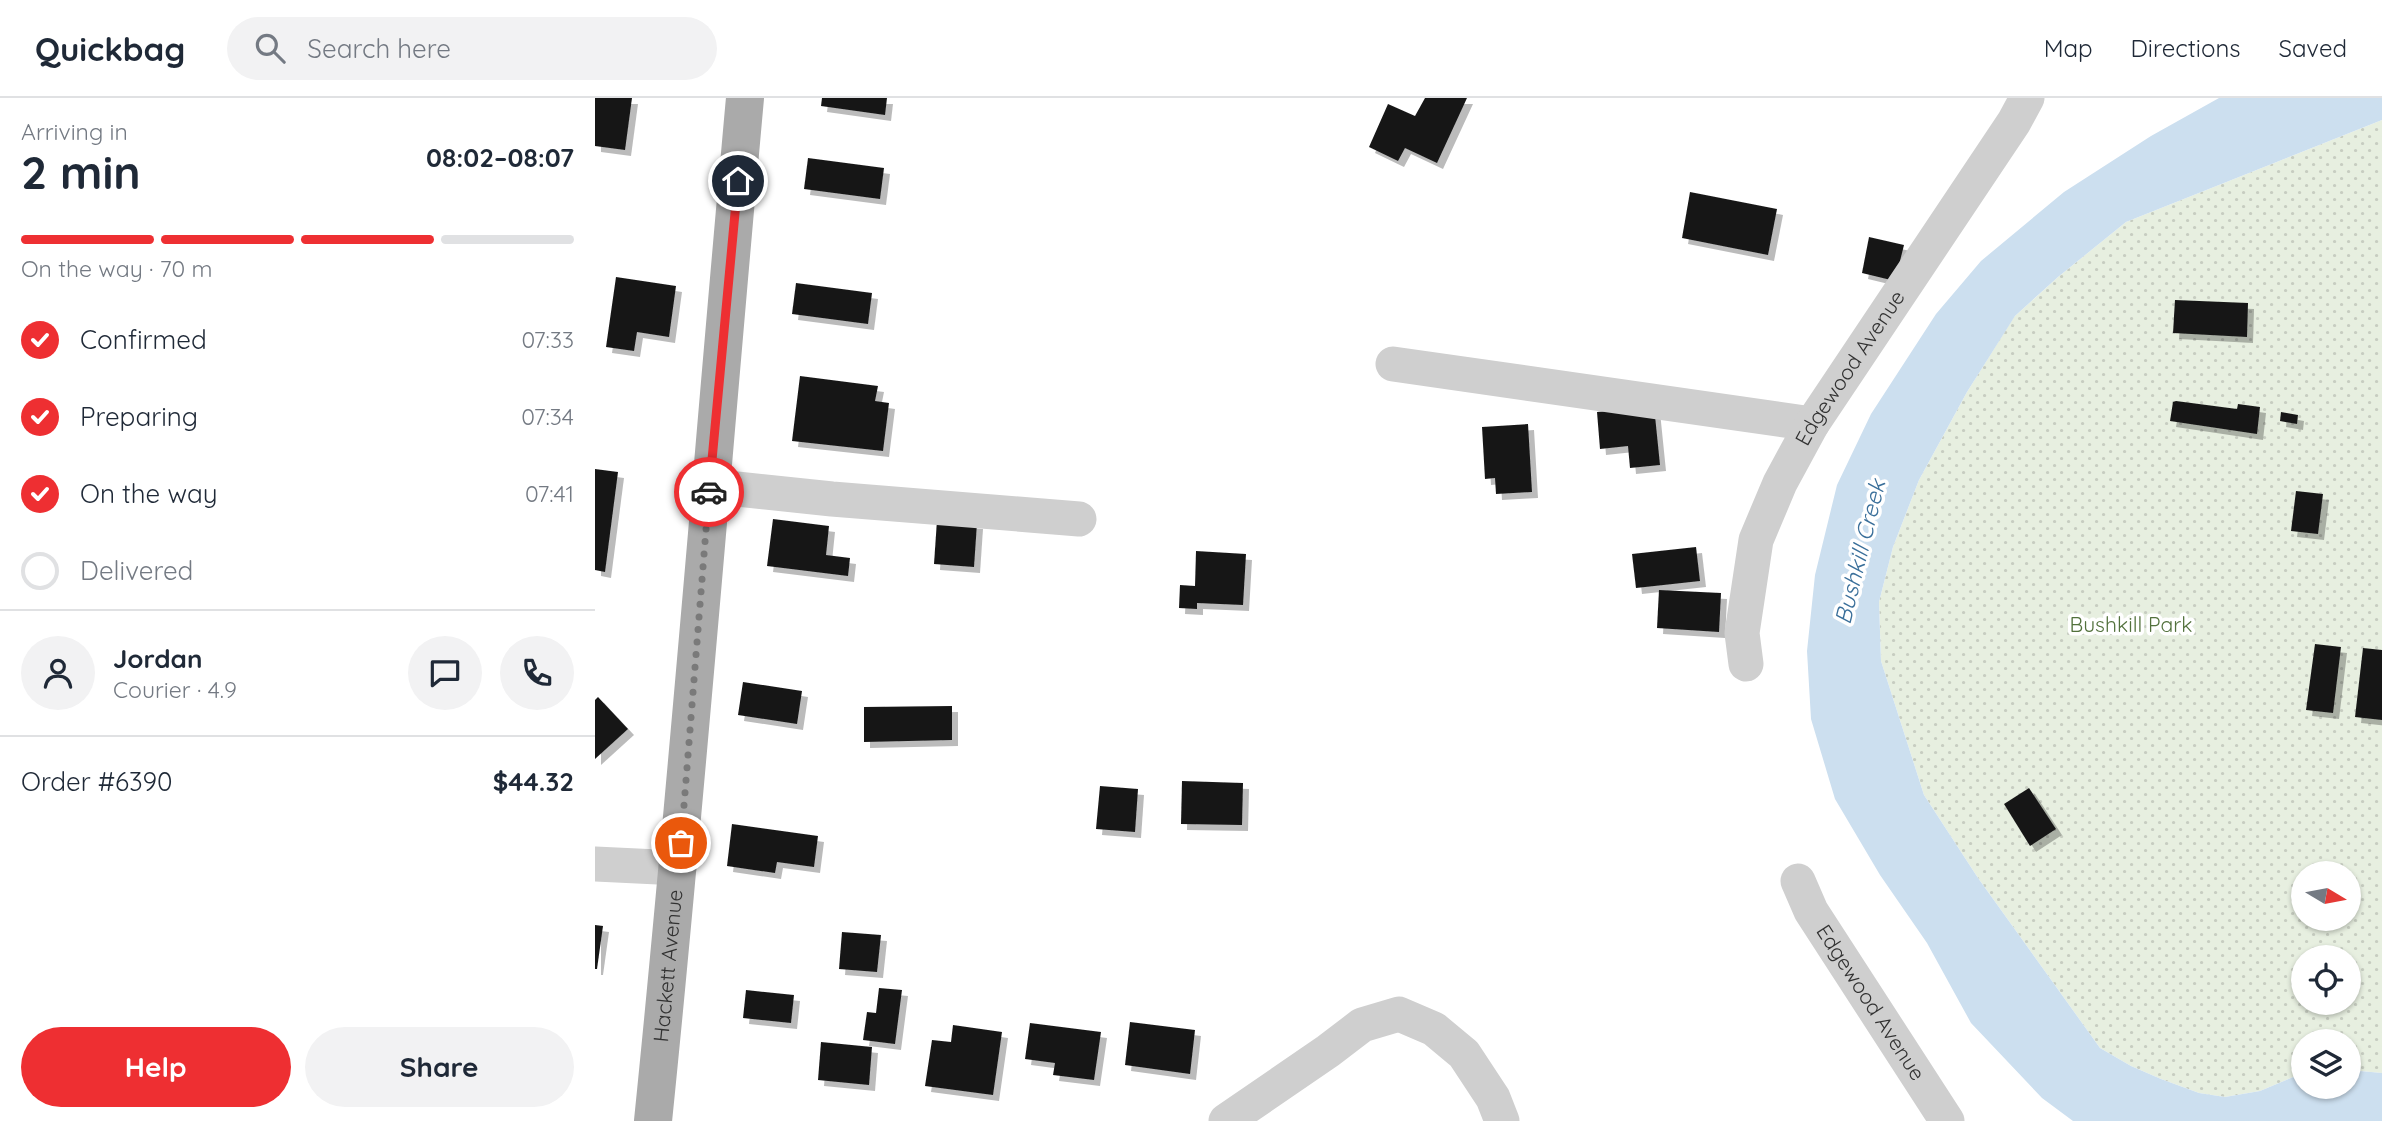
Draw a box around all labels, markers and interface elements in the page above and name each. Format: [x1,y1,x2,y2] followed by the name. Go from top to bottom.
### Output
[227,17,717,80] search box
[35,28,185,69] text: Quickbag
[251,29,289,67] icon: search
[307,32,451,65] text: Search here
[2044,33,2093,63] text: Map
[2131,33,2241,63] text: Directions
[2279,33,2347,63] text: Saved
[21,117,128,146] text: Arriving in
[426,141,574,174] text: 08:02–08:07
[21,143,141,201] text: 2 min
[708,151,768,211] pin
[719,162,757,200] icon: home
[21,254,213,283] text: On the way · 70 m
[1789,285,1910,450] street label: Edgewood Avenue
[21,321,59,359] icon: check
[80,323,207,356] text: Confirmed
[521,325,574,354] text: 07:33
[21,398,59,436] icon: check
[80,400,198,433] text: Preparing
[521,402,574,431] text: 07:34
[674,457,744,527] courier
[690,473,728,511] icon: car
[21,475,59,513] icon: check
[1828,475,1892,627] water label: Bushkill Creek
[80,477,218,510] text: On the way
[525,479,574,508] text: 07:41
[80,554,193,587] text: Delivered
[2070,611,2192,637] park label: Bushkill Park
[21,636,95,710] button: person
[408,636,482,710] button: chat
[500,636,574,710] button: phone
[113,642,202,675] text: Jordan
[113,675,237,704] text: Courier · 4.9
[21,765,173,798] text: Order #6390
[493,765,574,798] text: $44.32
[651,813,711,873] pin
[662,824,700,862] icon: bag
[2291,861,2361,931] north arrow
[2291,861,2361,1099] map controls
[647,888,687,1043] street label: Hackett Avenue
[1811,919,1931,1085] street label: Edgewood Avenue
[2291,945,2361,1015] button: locate
[21,1027,291,1107] button: Help
[305,1027,574,1107] button: Share
[2291,1029,2361,1099] button: layers

